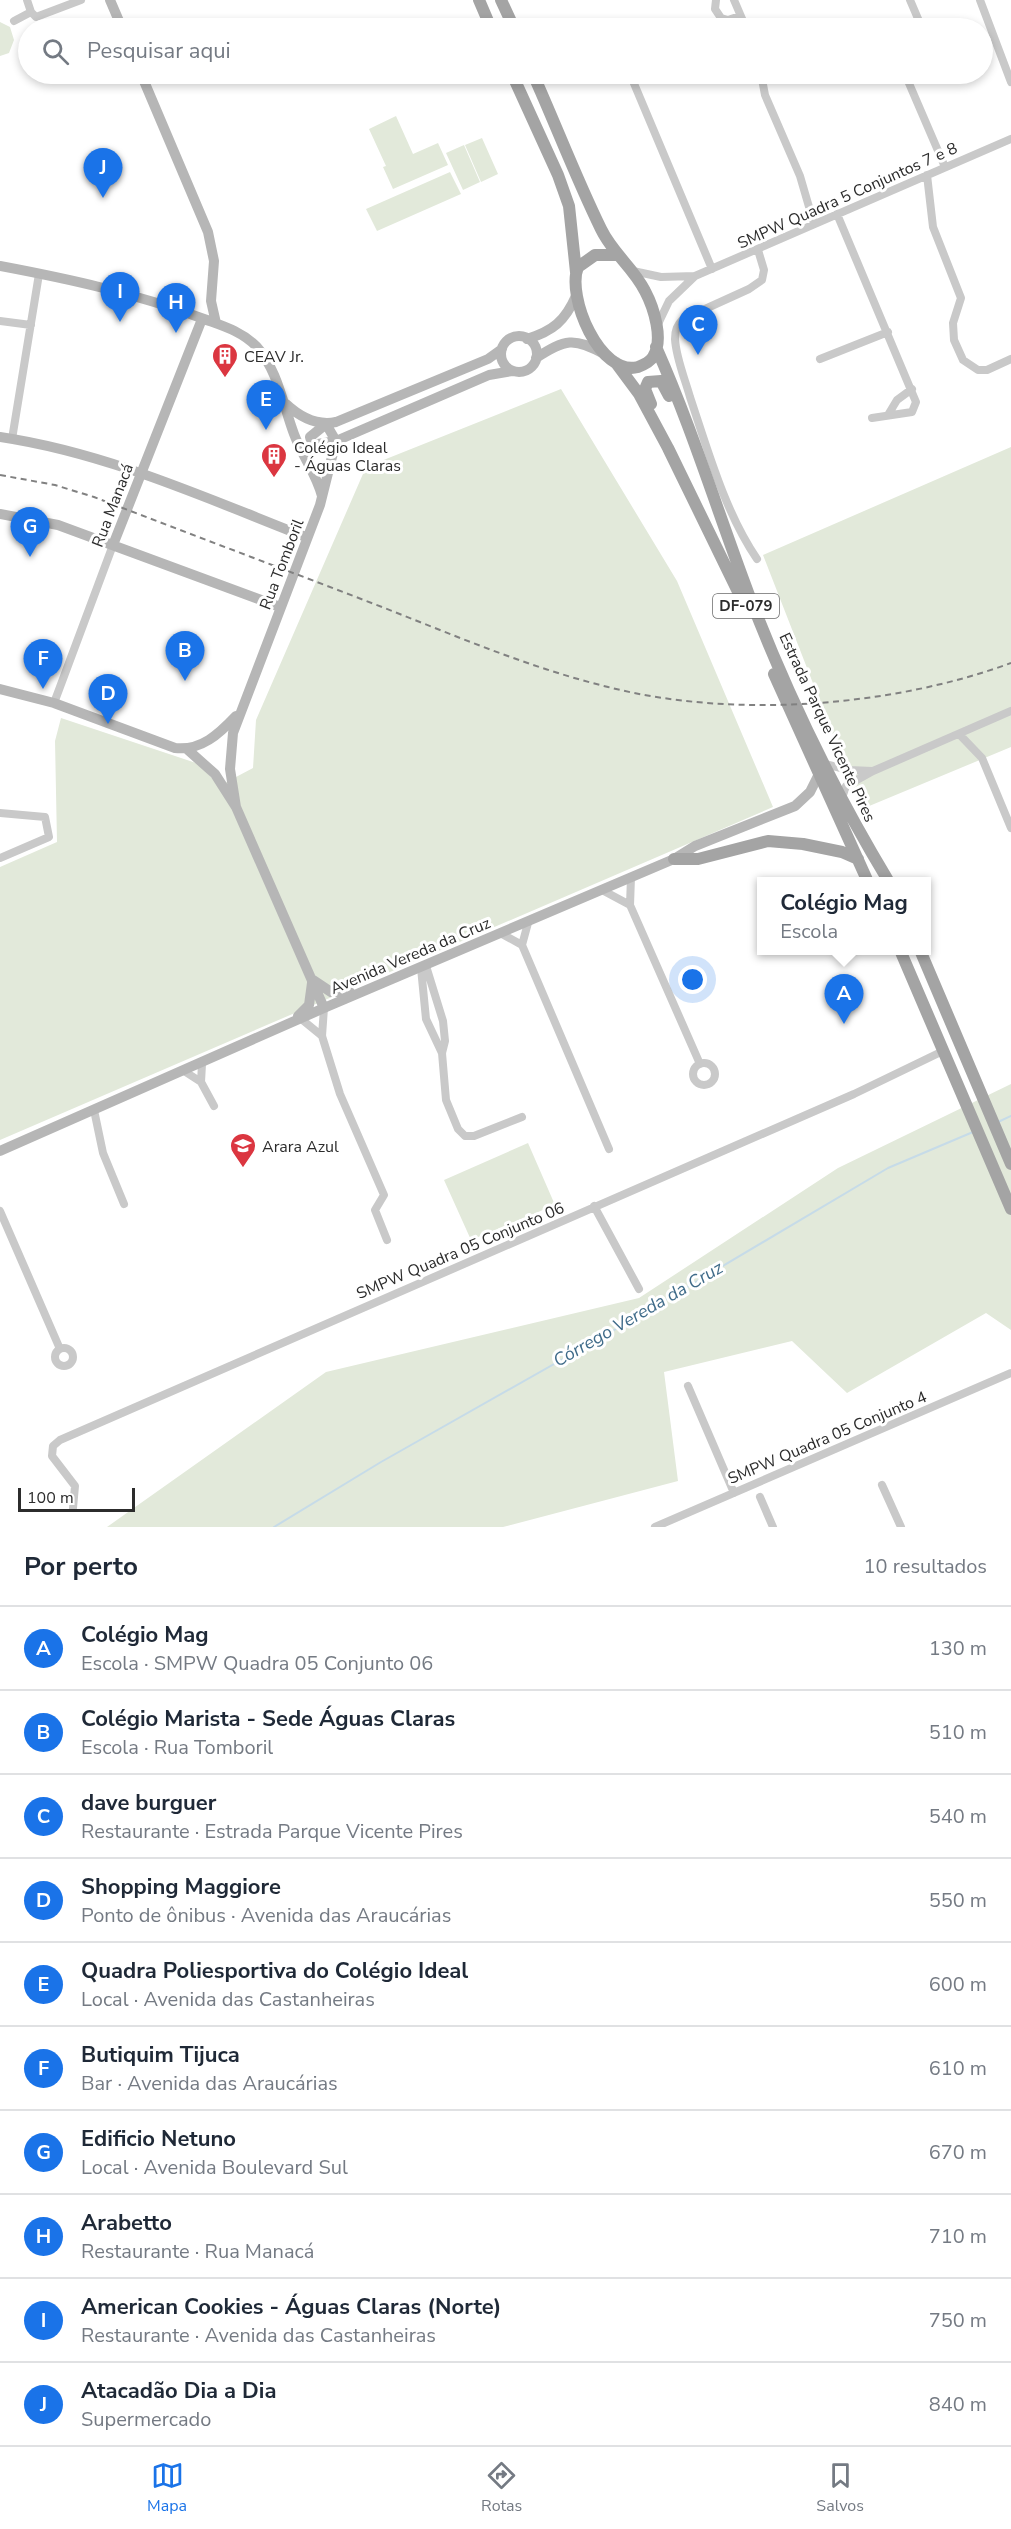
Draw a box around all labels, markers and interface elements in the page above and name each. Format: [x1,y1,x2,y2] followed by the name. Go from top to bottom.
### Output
[18,18,993,84] search box
[39,35,72,68] icon: search
[87,36,231,66] text: Pesquisar aqui
[734,137,961,254] street label: SMPW Quadra 5 Conjuntos 7 e 8
[84,148,122,198] pin: J
[100,272,140,322] pin: I
[156,284,195,333] pin: H
[678,306,718,355] pin: C
[210,341,240,379] building icon: CEAV Jr.
[244,346,304,368] place label: CEAV Jr.
[246,380,286,430] pin: E
[294,437,401,477] place label: Colégio Ideal - Águas Claras
[259,441,289,479] building icon: Colégio Ideal - Águas Claras
[87,460,139,550] street label: Rua Manacá
[10,508,50,557] pin: G
[255,516,309,613] street label: Rua Tomboril
[713,594,779,618] road number: DF-079
[773,629,881,826] street label: Estrada Parque Vicente Pires
[166,632,204,681] pin: B
[24,640,63,689] pin: F
[88,674,128,724] pin: D
[757,877,931,955] popup
[780,888,908,918] text: Colégio Mag
[327,912,494,1000] street label: Avenida Vereda da Cruz
[780,918,838,945] text: Escola
[678,965,707,994] your location
[824,974,864,1024] pin: A
[228,1131,258,1169] school or university icon: Arara Azul
[262,1136,339,1158] place label: Arara Azul
[353,1197,568,1305] street label: SMPW Quadra 05 Conjunto 06
[549,1255,728,1372] water label: Córrego Vereda da Cruz
[725,1386,931,1490] street label: SMPW Quadra 05 Conjunto 4
[18,1485,135,1512] scale bar
[27,1487,74,1509] text: 100 m
[24,1549,138,1584] text: Por perto
[864,1553,987,1580] text: 10 resultados
[81,1620,209,1650] text: Colégio Mag
[36,1635,51,1662] text: A
[929,1635,987,1662] text: 130 m
[81,1650,433,1677] text: Escola · SMPW Quadra 05 Conjunto 06
[81,1704,455,1734] text: Colégio Marista - Sede Águas Claras
[37,1719,50,1746] text: B
[929,1719,987,1746] text: 510 m
[81,1734,273,1761] text: Escola · Rua Tomboril
[81,1788,216,1818] text: dave burguer
[37,1803,50,1830] text: C
[929,1803,987,1830] text: 540 m
[81,1818,463,1845] text: Restaurante · Estrada Parque Vicente Pires
[81,1872,281,1902] text: Shopping Maggiore
[36,1887,51,1914] text: D
[929,1887,987,1914] text: 550 m
[81,1902,451,1929] text: Ponto de ônibus · Avenida das Araucárias
[81,1956,468,1986] text: Quadra Poliesportiva do Colégio Ideal
[38,1971,49,1998] text: E
[929,1971,987,1998] text: 600 m
[81,1986,375,2013] text: Local · Avenida das Castanheiras
[81,2040,240,2070] text: Butiquim Tijuca
[38,2055,49,2082] text: F
[929,2055,987,2082] text: 610 m
[81,2070,338,2097] text: Bar · Avenida das Araucárias
[81,2124,236,2154] text: Edificio Netuno
[36,2139,51,2166] text: G
[929,2139,987,2166] text: 670 m
[81,2154,348,2181] text: Local · Avenida Boulevard Sul
[81,2208,172,2238] text: Arabetto
[36,2223,51,2250] text: H
[929,2223,987,2250] text: 710 m
[81,2238,314,2265] text: Restaurante · Rua Manacá
[81,2292,501,2322] text: American Cookies - Águas Claras (Norte)
[41,2307,46,2334] text: I
[929,2307,987,2334] text: 750 m
[81,2322,436,2349] text: Restaurante · Avenida das Castanheiras
[81,2376,276,2406] text: Atacadão Dia a Dia
[40,2391,47,2418] text: J
[929,2391,987,2418] text: 840 m
[81,2406,211,2433] text: Supermercado
[147,2459,187,2517] tab: Mapa
[481,2459,522,2517] tab: Rotas
[816,2459,864,2517] tab: Salvos

